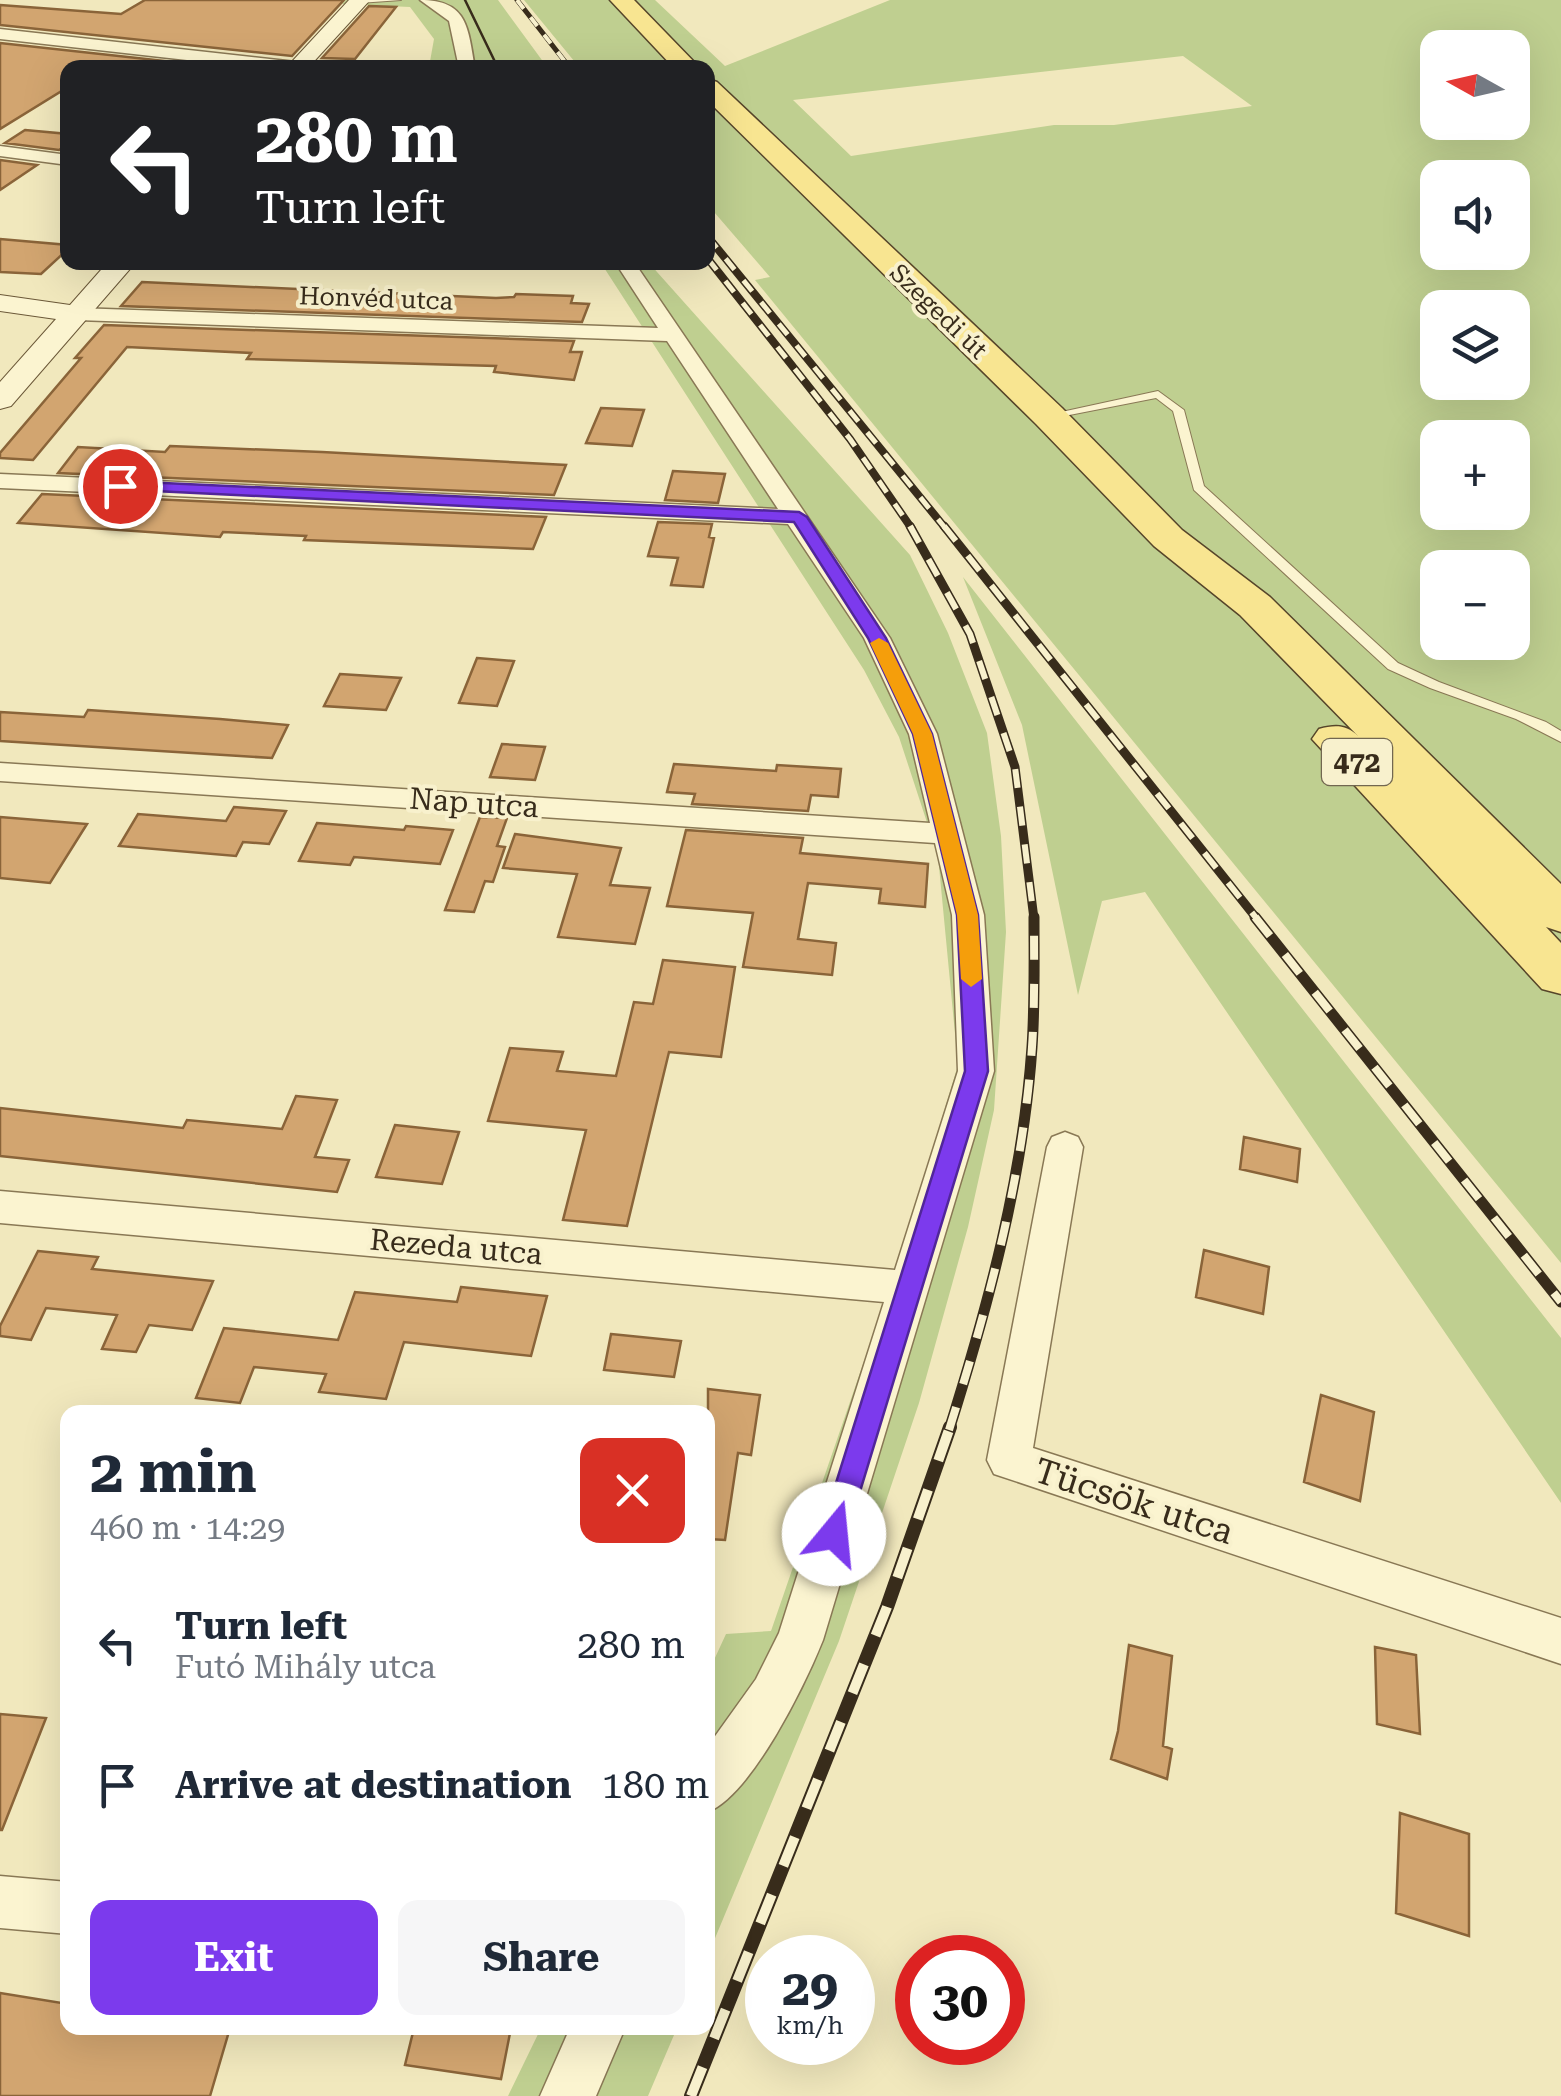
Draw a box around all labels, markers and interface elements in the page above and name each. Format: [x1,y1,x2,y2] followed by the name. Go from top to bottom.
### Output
[1420,30,1530,140] north arrow
[1420,30,1530,660] map controls
[255,97,458,179] text: 280 m
[90,100,220,230] icon: left
[1420,160,1530,270] button: sound
[255,181,445,234] text: Turn left
[884,258,993,365] street label: Szegedi út
[298,281,454,316] street label: Honvéd utca
[1420,290,1530,400] button: layers
[1420,420,1530,530] button: +
[78,444,163,529] pin
[93,459,148,514] icon: arrive
[1420,550,1530,660] button: −
[1322,739,1392,785] road number: 472
[408,781,540,824] street label: Nap utca
[368,1222,544,1271] street label: Rezeda utca
[90,1436,257,1507] text: 2 min
[580,1438,685,1543] button: close
[1029,1450,1239,1553] street label: Tücsök utca
[782,1482,886,1586] position arrow
[90,1509,285,1547] text: 460 m · 14:29
[175,1604,347,1648] text: Turn left
[90,1618,145,1673] icon: left
[577,1623,685,1667] text: 280 m
[175,1648,436,1686] text: Futó Mihály utca
[90,1758,145,1813] icon: arrive
[175,1763,571,1807] text: Arrive at destination
[601,1763,710,1807] text: 180 m
[90,1900,378,2015] button: Exit
[398,1900,685,2015] button: Share
[895,1935,1025,2065] speed limit sign: 30
[782,1959,838,2017] text: 29
[777,2011,843,2040] text: km/h

